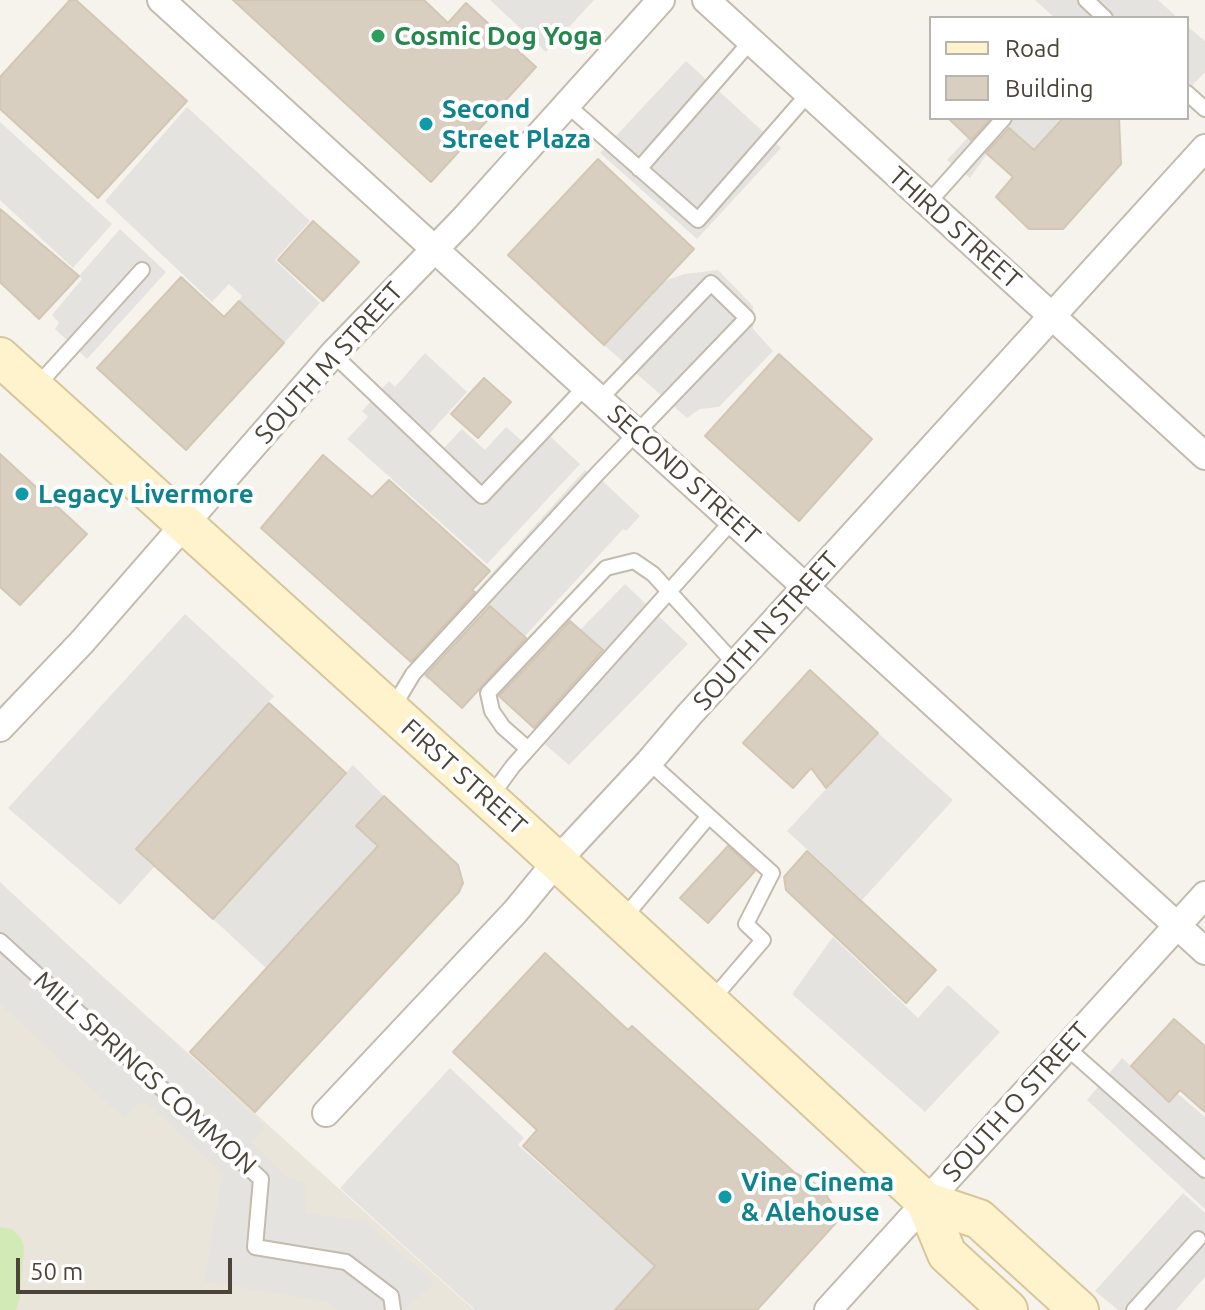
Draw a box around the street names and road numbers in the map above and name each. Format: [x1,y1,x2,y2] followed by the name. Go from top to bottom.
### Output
[882,160,1028,296] street label: THIRD STREET
[248,276,410,450] street label: SOUTH M STREET
[601,398,767,552] street label: SECOND STREET
[687,545,845,717] street label: SOUTH N STREET
[395,712,533,842] street label: FIRST STREET
[27,965,263,1181] street label: MILL SPRINGS COMMON
[936,1016,1096,1188] street label: SOUTH O STREET

